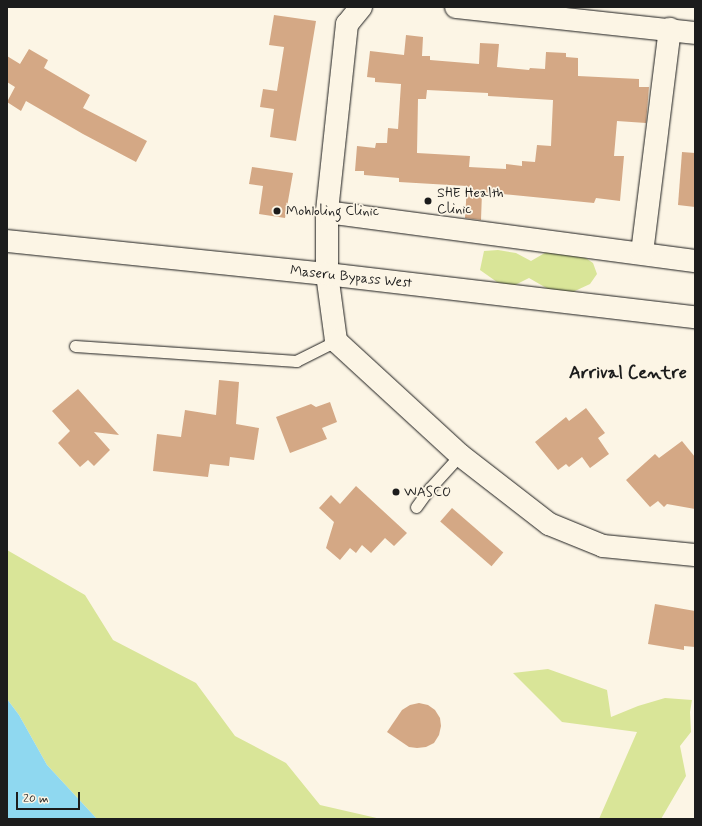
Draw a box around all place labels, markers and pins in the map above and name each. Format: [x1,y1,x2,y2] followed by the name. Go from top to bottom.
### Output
[437,185,502,218] place label: SHE Health Clinic
[422,195,434,207] marker: SHE Health Clinic
[286,203,380,219] place label: Mohloling Clinic
[271,205,283,217] marker: Mohloling Clinic
[404,484,451,500] place label: WASCO
[391,487,401,497] marker: WASCO

